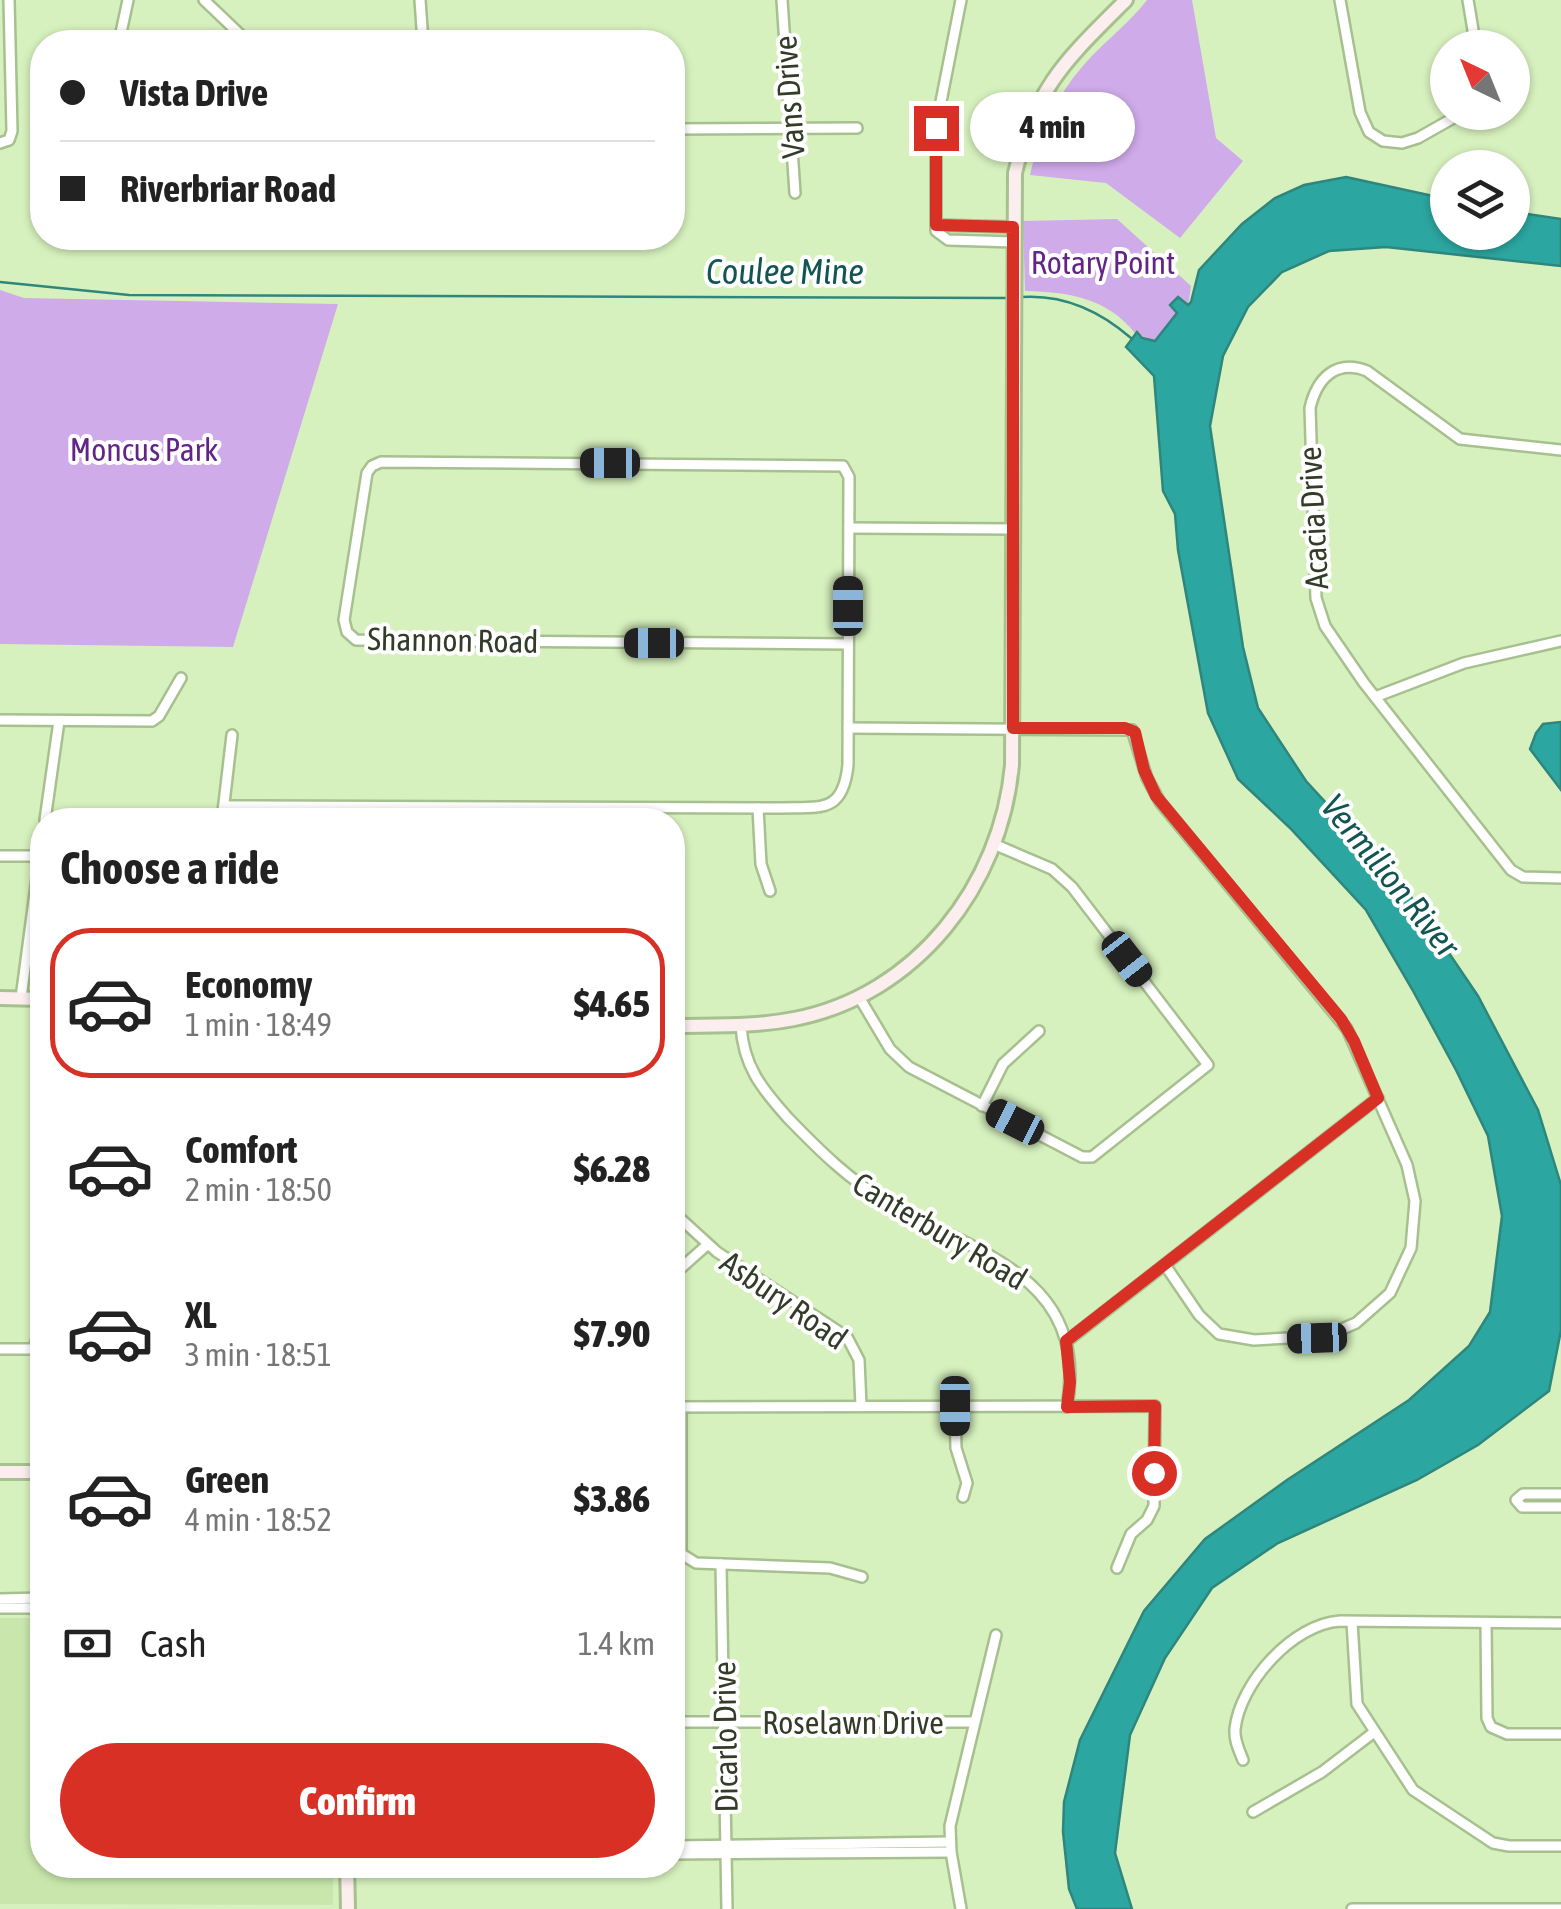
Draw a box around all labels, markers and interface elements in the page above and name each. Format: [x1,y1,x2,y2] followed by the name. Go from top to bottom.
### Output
[1430,30,1530,130] north arrow
[1430,30,1530,250] map controls
[766,34,812,160] street label: Vans Drive
[120,71,268,114] text: Vista Drive
[971,93,1136,163] callout: 4 min
[914,106,959,151] route end
[1020,108,1085,145] text: 4 min
[1430,150,1530,250] button: layers
[120,167,336,210] text: Riverbriar Road
[1031,244,1175,281] park label: Rotary Point
[706,251,864,291] water label: Coulee Mine
[70,431,218,468] park label: Moncus Park
[1291,446,1335,590] street label: Acacia Drive
[580,448,640,478] car
[833,576,863,636] car
[367,620,539,660] street label: Shannon Road
[624,628,684,658] car
[1313,786,1470,965] water label: Vermilion River
[60,842,279,894] text: Choose a ride
[1097,926,1157,992] car
[65,958,155,1048] icon: car
[185,963,312,1006] text: Economy
[574,982,650,1025] text: $4.65
[185,1006,332,1043] text: 1 min · 18:49
[981,1095,1049,1149] car
[65,1123,155,1213] icon: car
[185,1128,297,1171] text: Comfort
[574,1147,650,1190] text: $6.28
[846,1165,1034,1297] street label: Canterbury Road
[185,1171,332,1208] text: 2 min · 18:50
[714,1243,854,1357] street label: Asbury Road
[65,1288,155,1378] icon: car
[185,1293,217,1336] text: XL
[574,1312,650,1355] text: $7.90
[1286,1322,1348,1354] car
[185,1336,332,1373] text: 3 min · 18:51
[940,1376,970,1436] car
[1132,1451,1177,1496] route start
[65,1453,155,1543] icon: car
[185,1458,269,1501] text: Green
[574,1477,650,1520] text: $3.86
[185,1501,332,1538] text: 4 min · 18:52
[60,1616,115,1671] icon: cash
[140,1622,207,1665] text: Cash
[578,1625,655,1662] text: 1.4 km
[705,1661,745,1813] street label: Dicarlo Drive
[762,1704,944,1741] street label: Roselawn Drive
[60,1743,655,1858] button: Confirm

